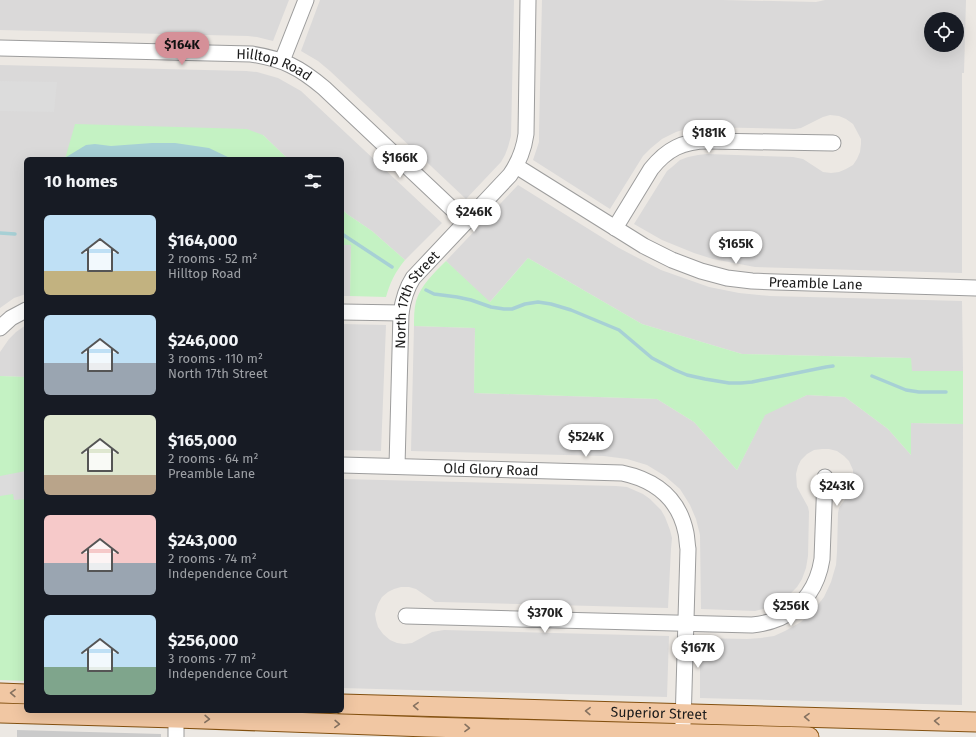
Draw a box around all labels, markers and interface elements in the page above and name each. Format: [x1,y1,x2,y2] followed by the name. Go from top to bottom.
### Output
[924,12,964,52] map controls
[924,12,964,52] button: locate
[154,32,210,66] pin: $164K
[164,37,200,52] text: $164K
[236,46,315,85] street label: Hilltop Road
[681,120,737,154] pin: $181K
[692,125,726,140] text: $181K
[372,145,428,179] pin: $166K
[382,150,418,165] text: $166K
[302,170,324,192] icon: filters
[44,171,118,192] text: 10 homes
[446,199,502,233] pin: $246K
[456,204,492,219] text: $246K
[168,230,237,251] text: $164,000
[76,231,124,279] icon: home
[708,231,764,265] pin: $165K
[718,236,754,251] text: $165K
[392,247,444,349] street label: North 17th Street
[168,251,257,266] text: 2 rooms · 52 m²
[168,266,241,281] text: Hilltop Road
[768,274,863,294] street label: Preamble Lane
[168,330,238,351] text: $246,000
[76,331,124,379] icon: home
[168,351,263,366] text: 3 rooms · 110 m²
[168,366,268,381] text: North 17th Street
[558,424,614,458] pin: $524K
[568,429,604,444] text: $524K
[168,430,237,451] text: $165,000
[76,431,124,479] icon: home
[168,451,258,466] text: 2 rooms · 64 m²
[443,460,539,480] street label: Old Glory Road
[168,466,255,481] text: Preamble Lane
[809,473,865,507] pin: $243K
[819,478,855,493] text: $243K
[168,530,237,551] text: $243,000
[76,531,124,579] icon: home
[168,551,257,566] text: 2 rooms · 74 m²
[168,566,288,581] text: Independence Court
[763,593,819,627] pin: $256K
[773,598,809,613] text: $256K
[517,600,573,634] pin: $370K
[527,605,563,620] text: $370K
[168,630,238,651] text: $256,000
[76,631,124,679] icon: home
[670,635,726,669] pin: $167K
[681,640,715,655] text: $167K
[168,651,256,666] text: 3 rooms · 77 m²
[168,666,288,681] text: Independence Court
[10,689,16,697] one-way arrow
[413,702,419,710] one-way arrow
[610,704,708,723] street label: Superior Street
[585,707,591,715] one-way arrow
[804,713,810,721] one-way arrow
[204,715,210,723] one-way arrow
[934,716,940,725] one-way arrow
[334,719,340,728] one-way arrow
[464,724,470,732] one-way arrow

